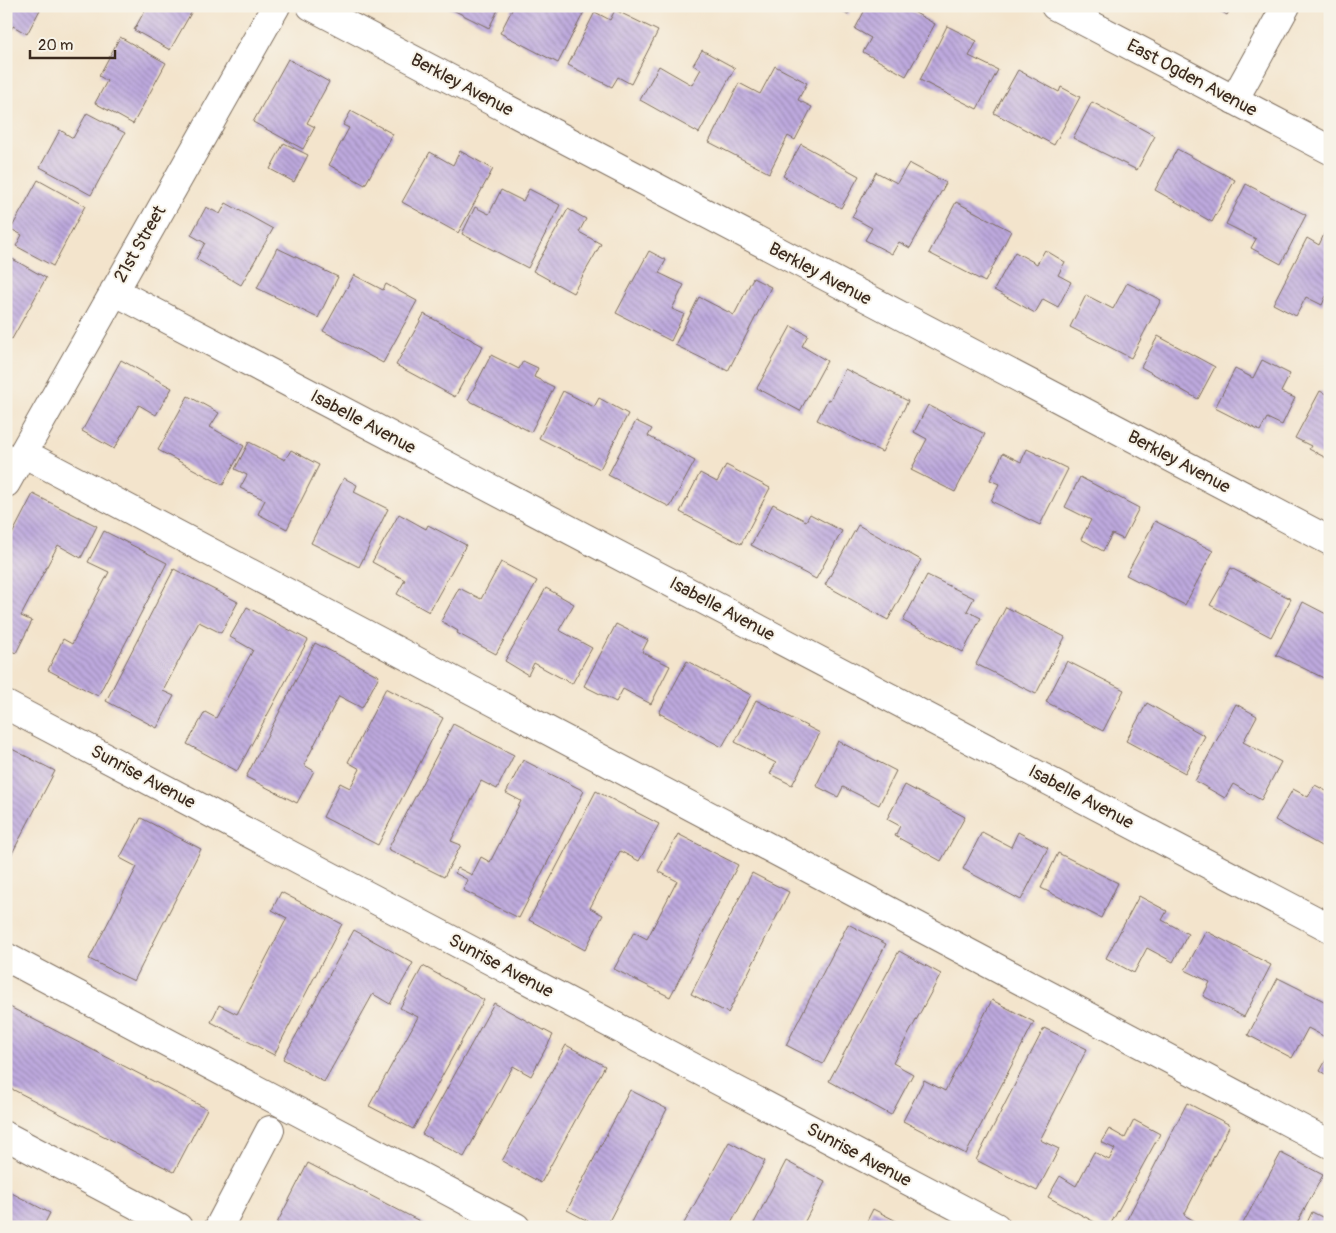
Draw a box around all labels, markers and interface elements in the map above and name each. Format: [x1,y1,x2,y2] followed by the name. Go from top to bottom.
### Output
[30,28,115,60] scale bar
[1123,34,1261,122] street label: East Ogden Avenue
[38,36,73,55] text: 20 m
[407,48,517,122] street label: Berkley Avenue
[109,201,172,287] street label: 21st Street
[765,237,875,311] street label: Berkley Avenue
[306,385,420,459] street label: Isabelle Avenue
[1124,425,1234,499] street label: Berkley Avenue
[665,572,779,646] street label: Isabelle Avenue
[87,740,200,814] street label: Sunrise Avenue
[1024,760,1138,834] street label: Isabelle Avenue
[445,929,558,1003] street label: Sunrise Avenue
[803,1118,916,1192] street label: Sunrise Avenue

